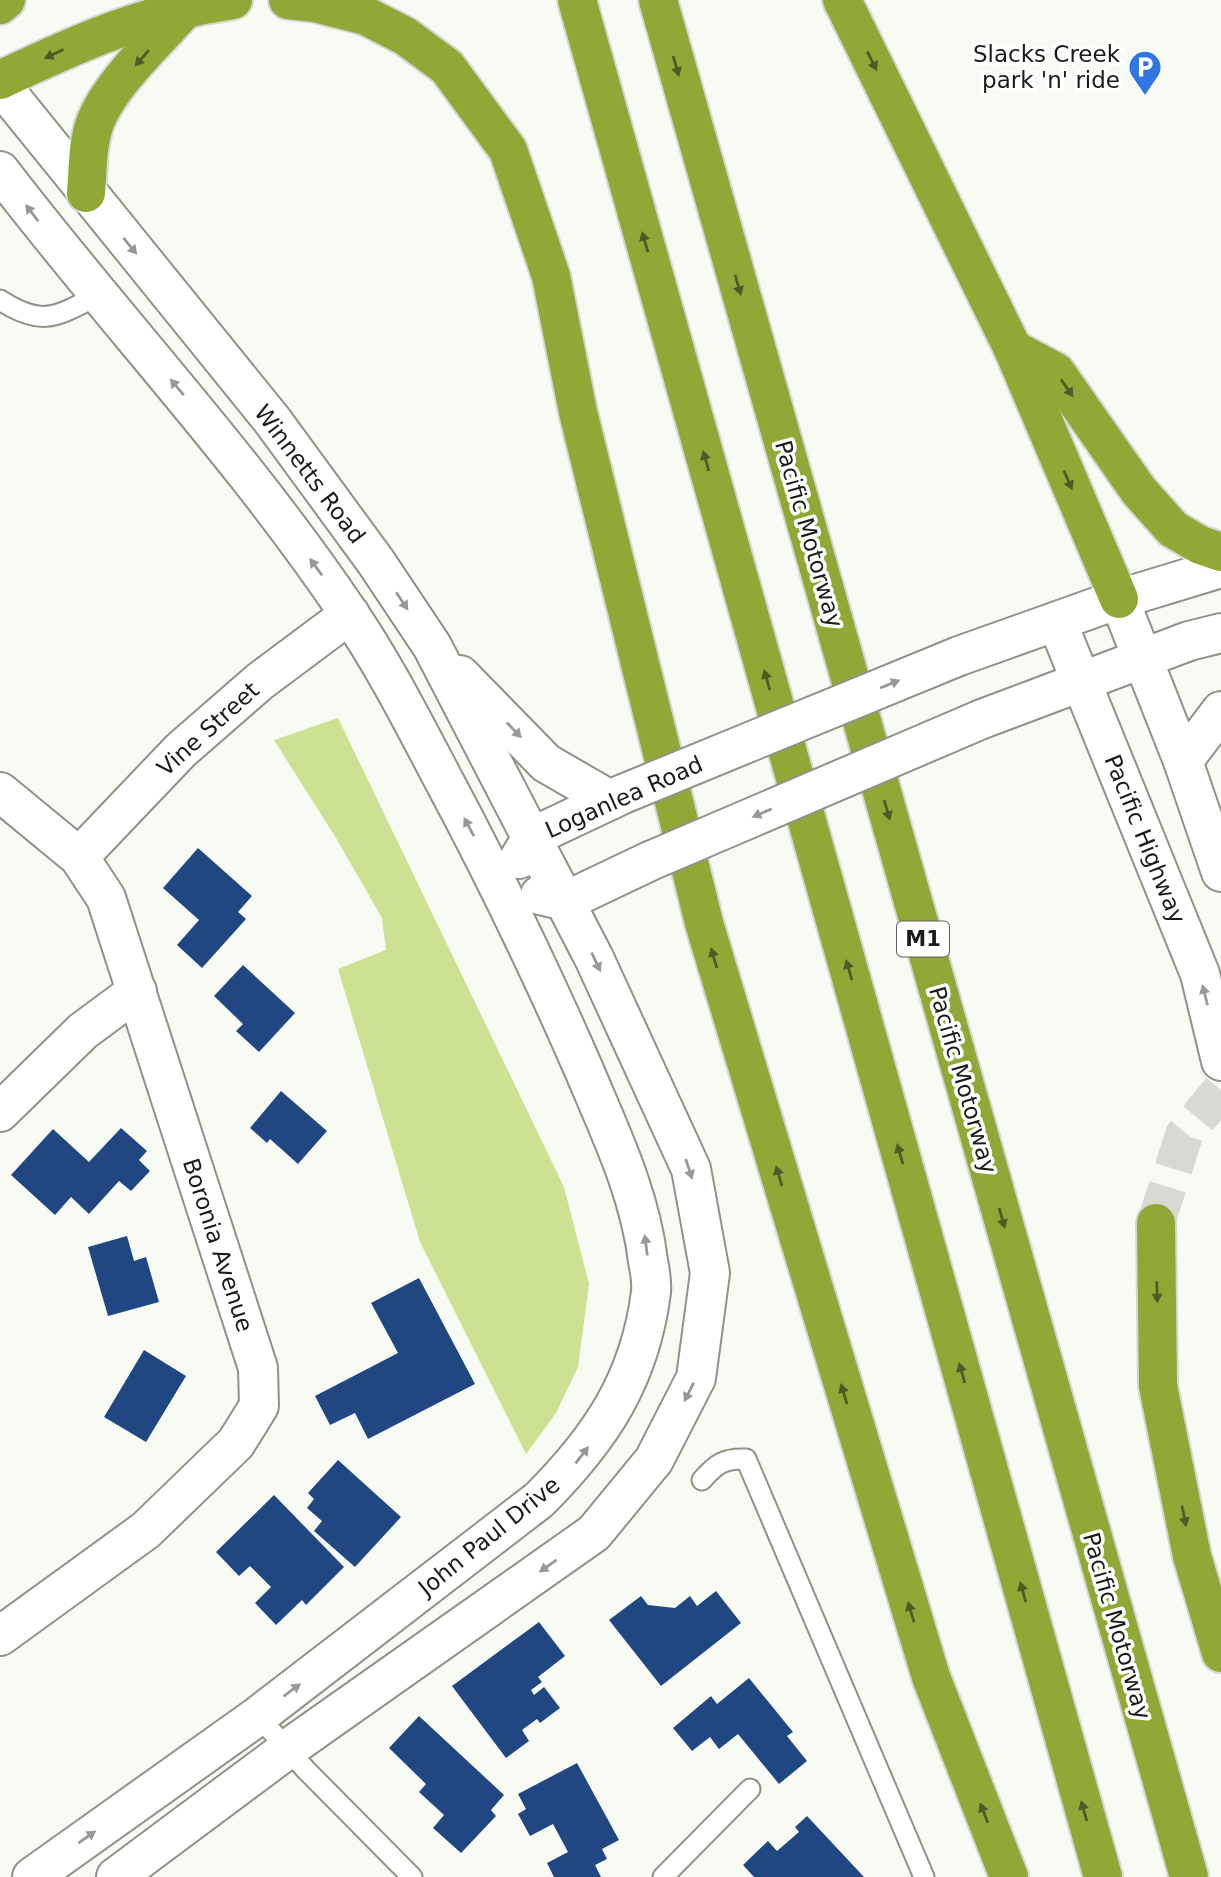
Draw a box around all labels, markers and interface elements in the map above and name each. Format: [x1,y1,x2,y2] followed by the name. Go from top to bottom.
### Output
[973,41,1121,93] place label: Slacks Creek park 'n' ride
[1126,48,1164,97] parking icon: Slacks Creek park 'n' ride
[44,49,64,60] one-way arrow
[134,49,150,67] one-way arrow
[866,51,878,71] one-way arrow
[672,55,682,76] one-way arrow
[24,204,39,222] one-way arrow
[639,231,649,252] one-way arrow
[122,237,137,255] one-way arrow
[734,274,744,295] one-way arrow
[170,379,185,396] one-way arrow
[1060,379,1074,397] one-way arrow
[249,399,371,549] street label: Winnetts Road
[770,437,848,631] street label: Pacific Motorway
[700,450,711,472] one-way arrow
[1063,469,1074,490] one-way arrow
[309,558,323,576] one-way arrow
[395,592,409,610] one-way arrow
[762,669,772,690] one-way arrow
[152,677,264,781] street label: Vine Street
[880,678,901,689] one-way arrow
[505,721,521,738] one-way arrow
[541,751,707,843] street label: Loganlea Road
[1099,751,1191,927] street label: Pacific Highway
[882,799,893,821] one-way arrow
[752,807,772,819] one-way arrow
[463,816,475,836] one-way arrow
[897,922,949,956] road number: M1
[709,947,719,968] one-way arrow
[590,952,602,972] one-way arrow
[843,959,853,980] one-way arrow
[924,983,1002,1177] street label: Pacific Motorway
[1199,983,1210,1005] one-way arrow
[895,1143,905,1164] one-way arrow
[178,1155,258,1335] street label: Boronia Avenue
[685,1159,695,1180] one-way arrow
[773,1166,783,1187] one-way arrow
[997,1207,1008,1229] one-way arrow
[641,1233,652,1255] one-way arrow
[1151,1281,1162,1303] one-way arrow
[956,1362,966,1383] one-way arrow
[683,1382,694,1402] one-way arrow
[839,1383,849,1404] one-way arrow
[575,1446,589,1464] one-way arrow
[412,1471,565,1602] street label: John Paul Drive
[1178,1505,1189,1527] one-way arrow
[1078,1529,1156,1723] street label: Pacific Motorway
[539,1559,557,1573] one-way arrow
[1017,1581,1028,1603] one-way arrow
[905,1601,915,1622] one-way arrow
[282,1683,300,1698] one-way arrow
[1079,1800,1089,1821] one-way arrow
[979,1803,990,1824] one-way arrow
[78,1831,96,1845] one-way arrow

